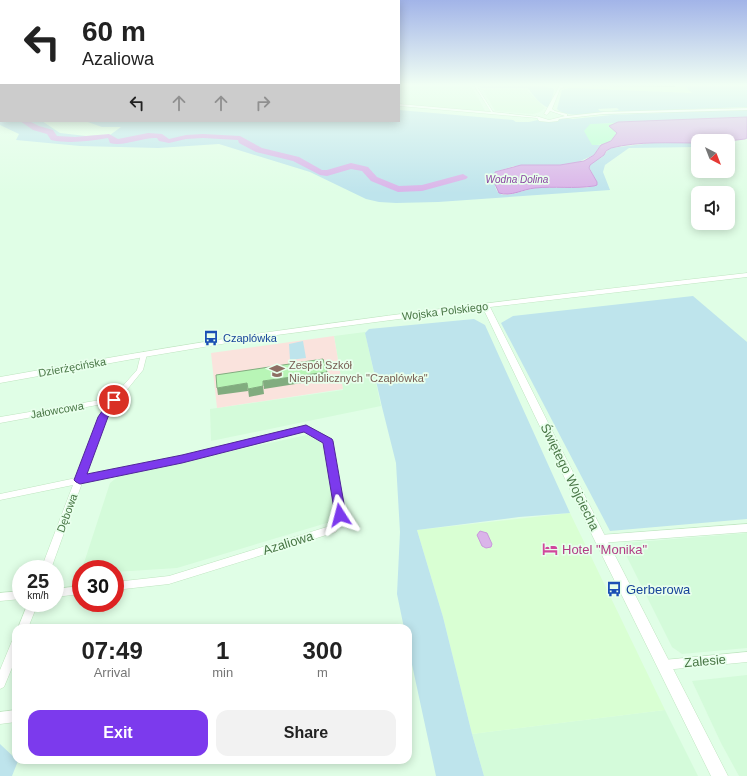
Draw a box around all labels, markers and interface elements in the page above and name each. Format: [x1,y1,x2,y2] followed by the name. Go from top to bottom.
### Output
[16,16,68,68] icon: left
[82,16,146,47] text: 60 m
[82,49,154,69] text: Azaliowa
[126,92,148,114] icon: left
[168,92,190,114] icon: ahead
[210,92,232,114] icon: ahead
[252,92,274,114] icon: right
[691,134,735,178] north arrow
[691,134,735,230] map controls
[486,174,549,185] water label: Wodna Dolina
[691,186,735,230] button: sound
[401,300,489,322] street label: Wojska Polskiego
[202,329,220,347] bus stop icon: Czaplówka
[223,332,278,344] place label: Czaplówka
[37,355,108,379] street label: Dzierżęcińska
[289,359,428,384] place label: Zespół Szkół Niepublicznych "Czaplówka"
[268,362,286,380] school or university icon: Zespół Szkół Niepublicznych "Czaplówka"
[97,383,131,417] pin
[103,389,125,411] icon: arrive
[29,399,85,421] street label: Jałowcowa
[538,421,603,533] street label: Świętego Wojciecha
[54,491,80,534] street label: Dębowa
[319,494,361,536] position arrow
[261,528,316,558] street label: Azaliowa
[541,540,559,558] hotel icon: Hotel "Monika"
[562,542,647,557] place label: Hotel "Monika"
[72,560,124,612] speed limit sign: 30
[27,570,49,592] text: 25
[605,580,623,598] bus stop icon: Gerberowa
[626,582,691,597] place label: Gerberowa
[27,590,49,601] text: km/h
[81,637,143,664] text: 07:49
[216,637,229,664] text: 1
[303,637,343,664] text: 300
[683,652,727,670] street label: Zalesie
[94,665,131,680] text: Arrival
[212,665,233,680] text: min
[317,665,328,680] text: m
[28,710,208,756] button: Exit
[216,710,396,756] button: Share

